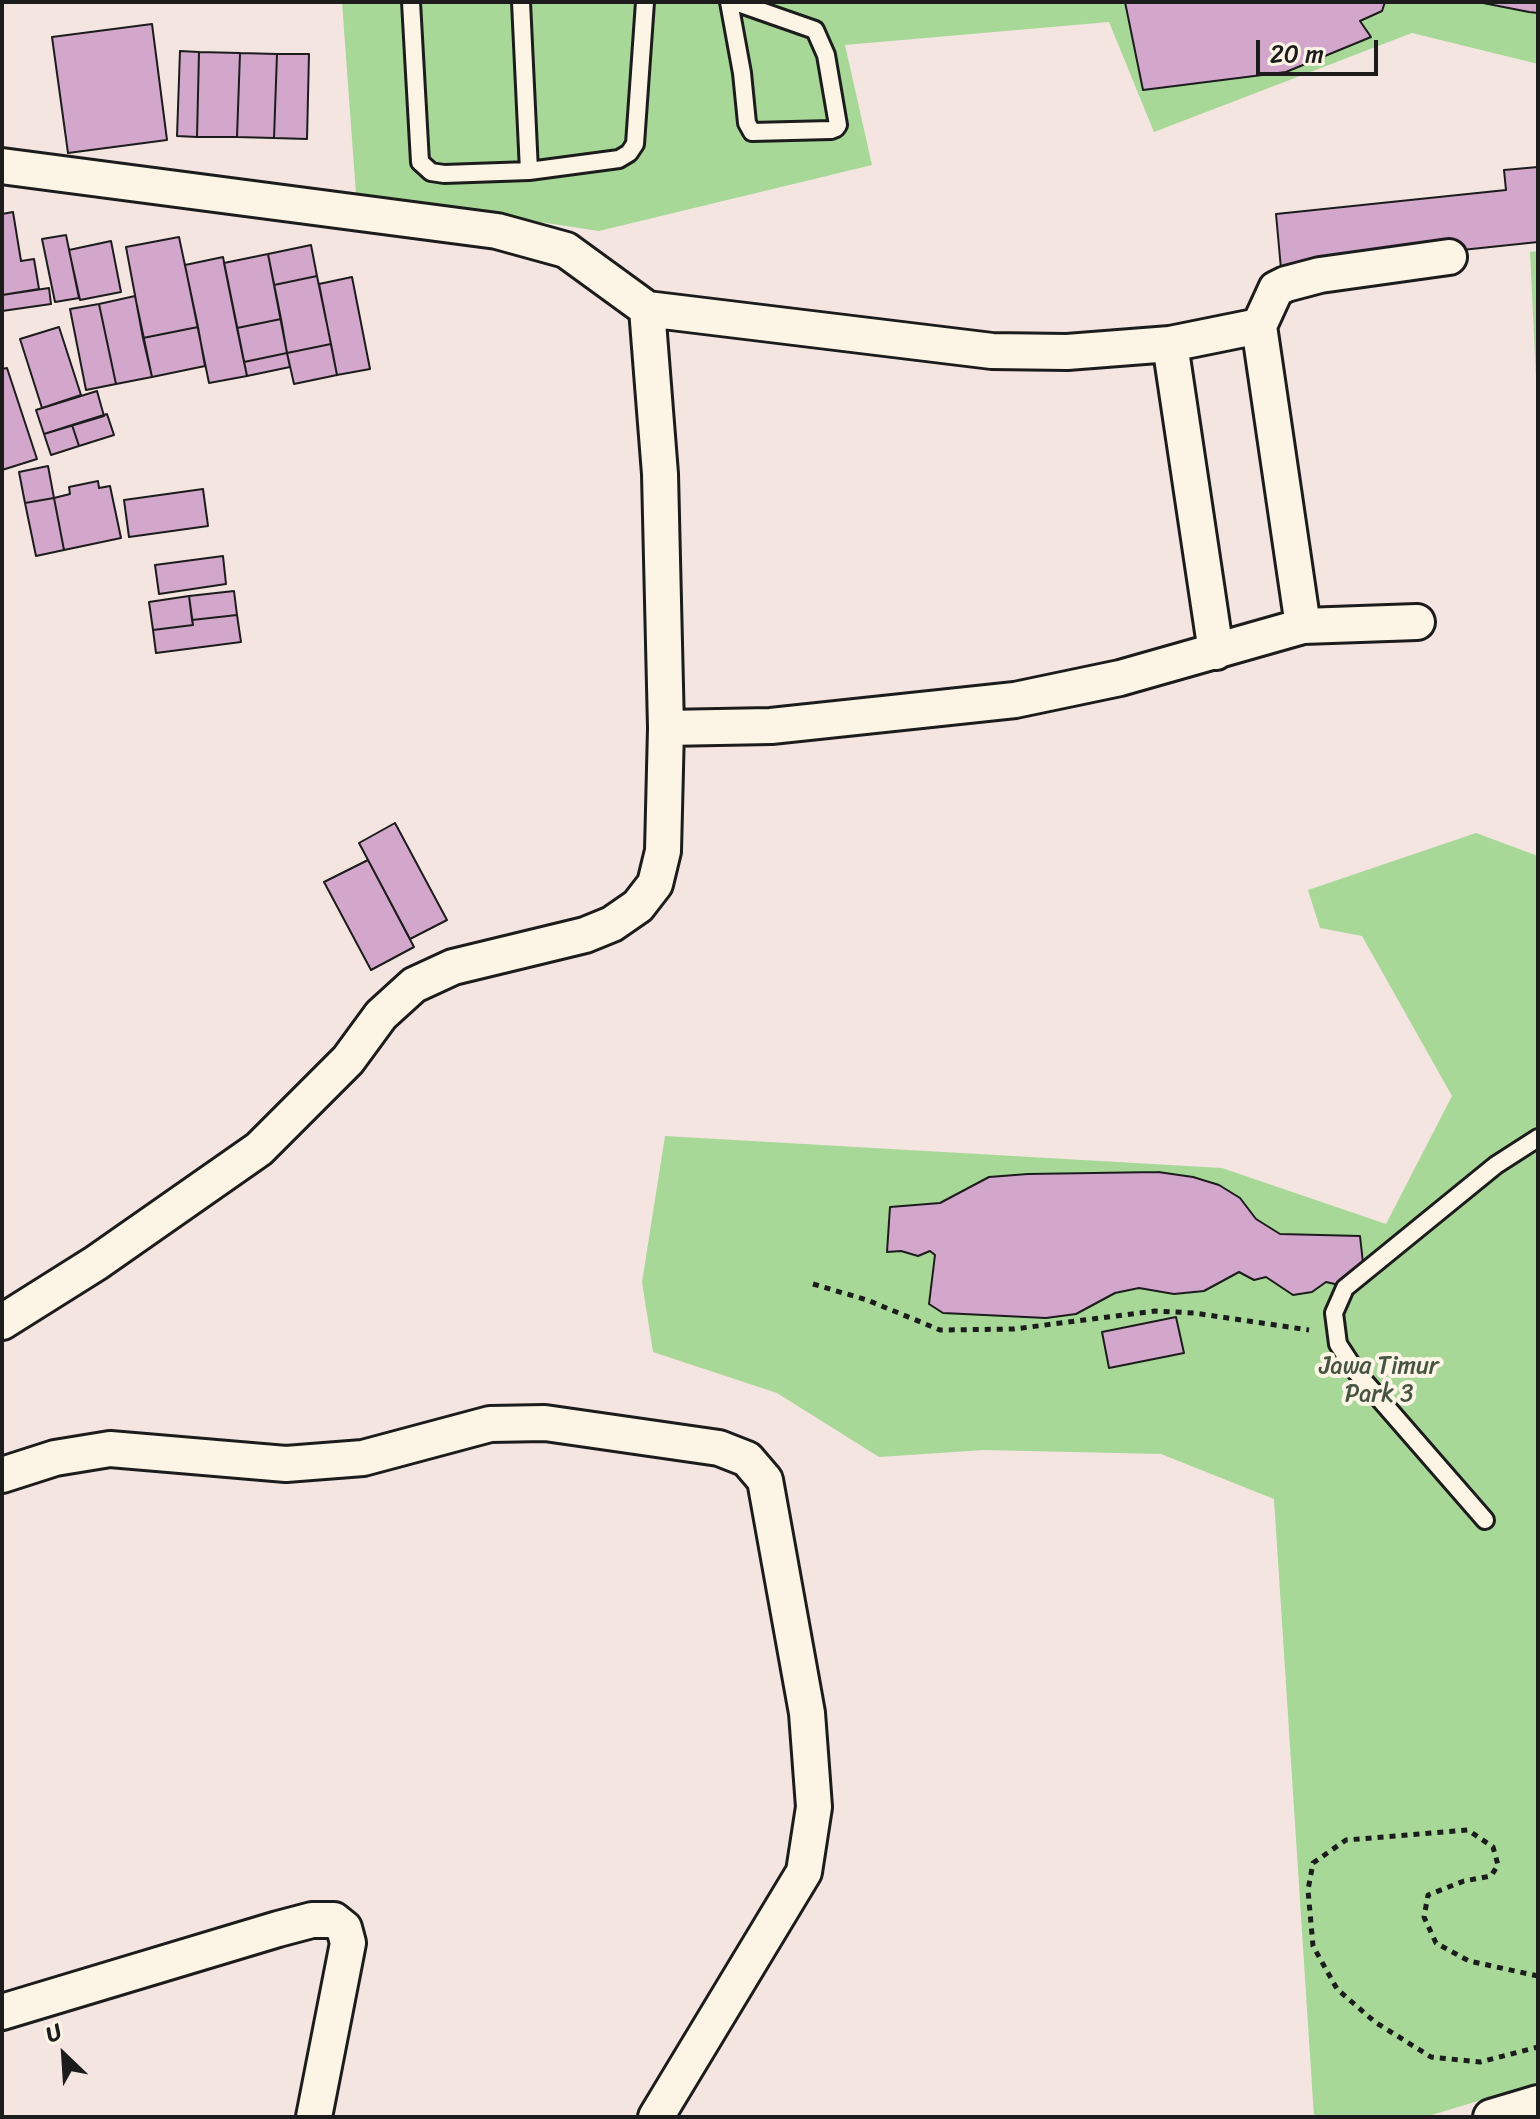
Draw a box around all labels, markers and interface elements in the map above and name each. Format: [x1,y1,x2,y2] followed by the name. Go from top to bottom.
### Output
[1260,24,1382,74] scale bar
[1270,33,1324,75] text: 20 m
[1319,1353,1439,1409] park label: Jawa Timur Park 3
[39,2012,68,2054] text: U
[24,2015,104,2095] north arrow

